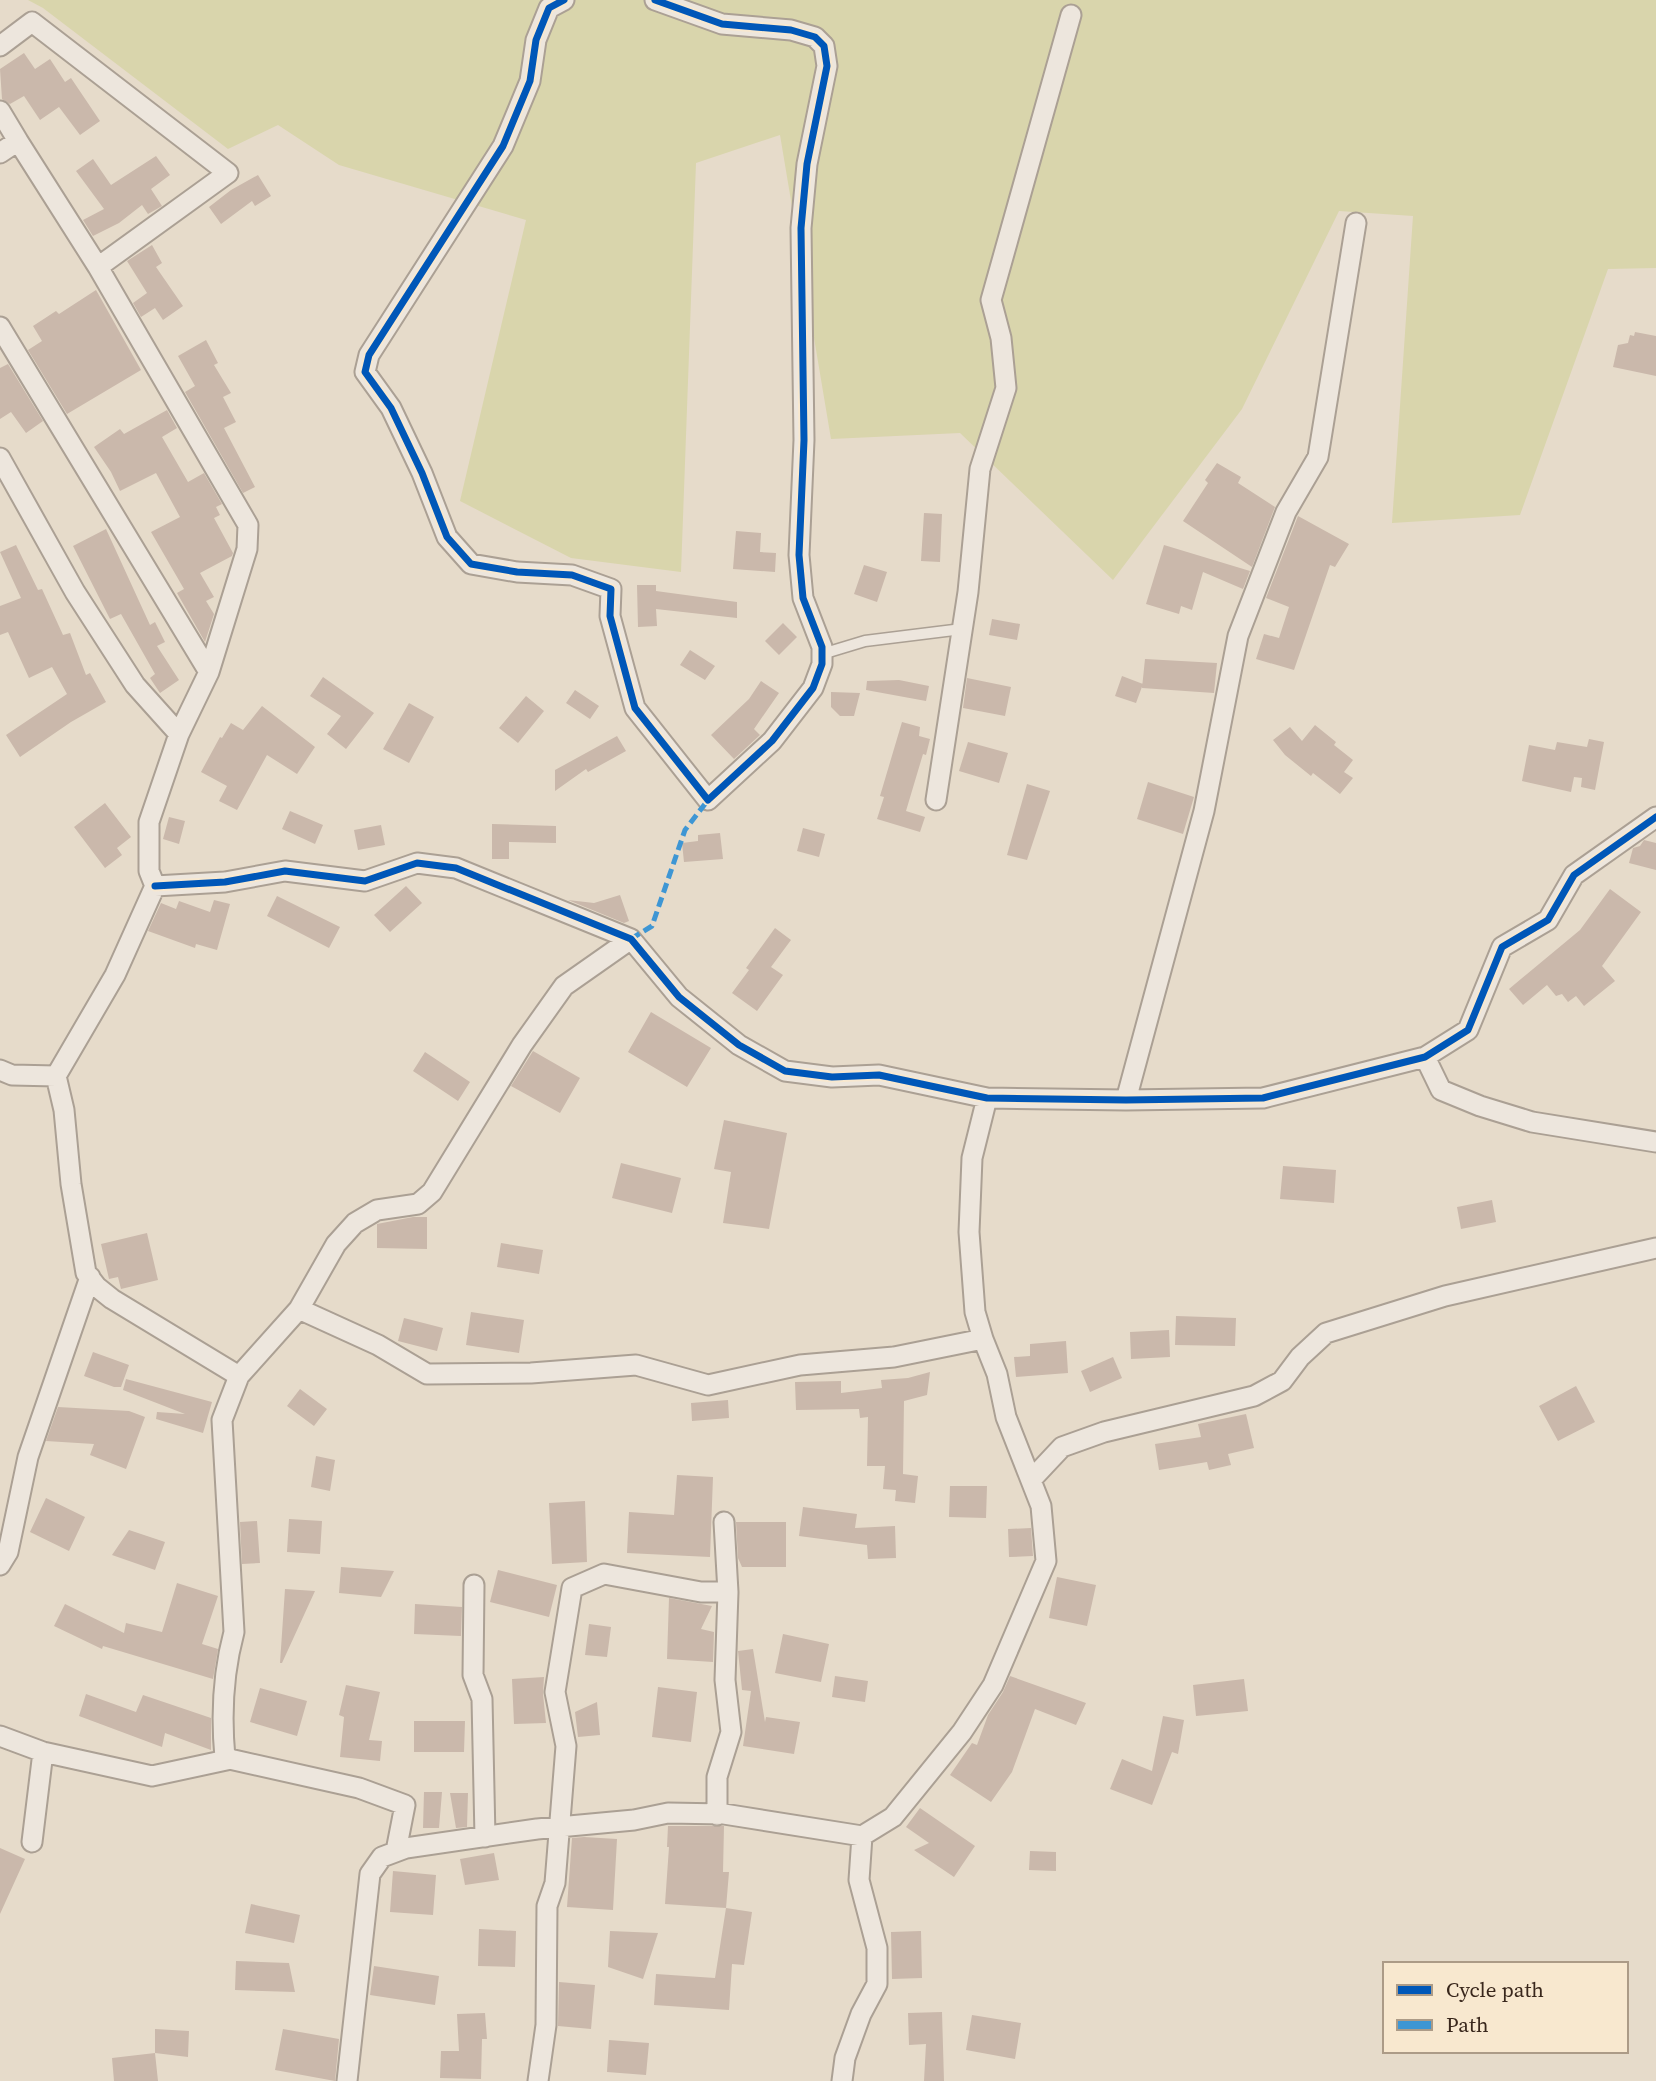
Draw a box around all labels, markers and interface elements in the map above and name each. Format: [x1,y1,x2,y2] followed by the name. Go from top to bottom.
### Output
[1383,1962,1628,2053] legend
[1446,1975,1544,2004] text: Cycle path
[1446,2010,1489,2039] text: Path

